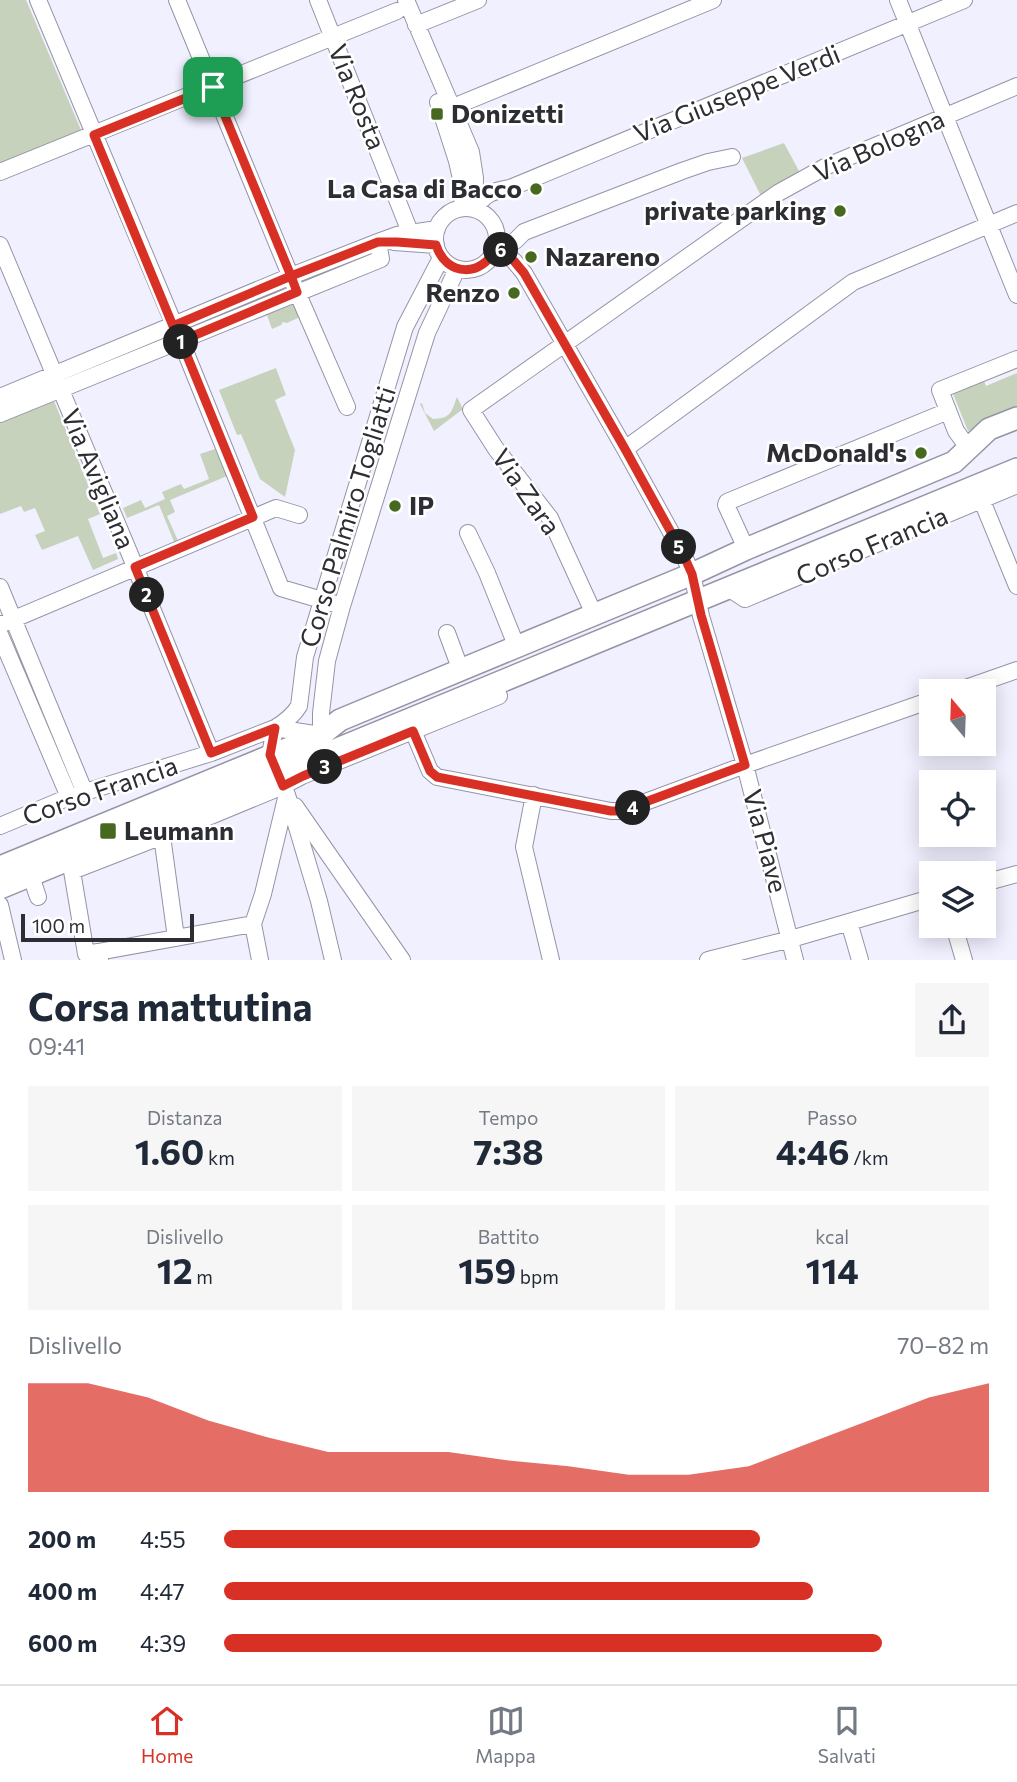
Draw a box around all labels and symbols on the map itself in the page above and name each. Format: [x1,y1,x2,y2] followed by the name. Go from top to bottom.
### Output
[629,37,844,148] street label: Via Giuseppe Verdi
[323,39,394,154] street label: Via Rosta
[183,57,243,117] pin
[451,97,564,128] place label: Donizetti
[808,102,949,187] street label: Via Bologna
[429,106,445,122] marker: Donizetti
[327,172,522,203] place label: La Casa di Bacco
[528,181,544,197] marker: La Casa di Bacco
[644,194,826,225] place label: private parking
[832,203,848,219] marker: private parking
[484,232,518,268] pin: 6
[545,240,660,271] place label: Nazareno
[523,249,539,265] marker: Nazareno
[425,276,500,307] place label: Renzo
[506,285,522,301] marker: Renzo
[164,324,198,360] pin: 1
[292,382,401,651] street label: Corso Palmiro Togliatti
[56,404,143,553] street label: Via Avigliana
[766,436,907,467] place label: McDonald's
[486,442,568,540] street label: Via Zara
[913,445,929,461] marker: McDonald's
[409,489,434,520] place label: IP
[387,498,403,514] marker: IP
[791,499,952,591] street label: Corso Francia
[662,530,696,564] pin: 5
[130,578,164,612] pin: 2
[919,679,996,756] north arrow
[18,749,181,831] street label: Corso Francia
[308,750,342,784] pin: 3
[738,785,795,896] street label: Via Piave
[616,790,650,826] pin: 4
[124,814,234,845] place label: Leumann
[98,821,118,841] marker: Leumann
[21,911,194,942] scale bar

